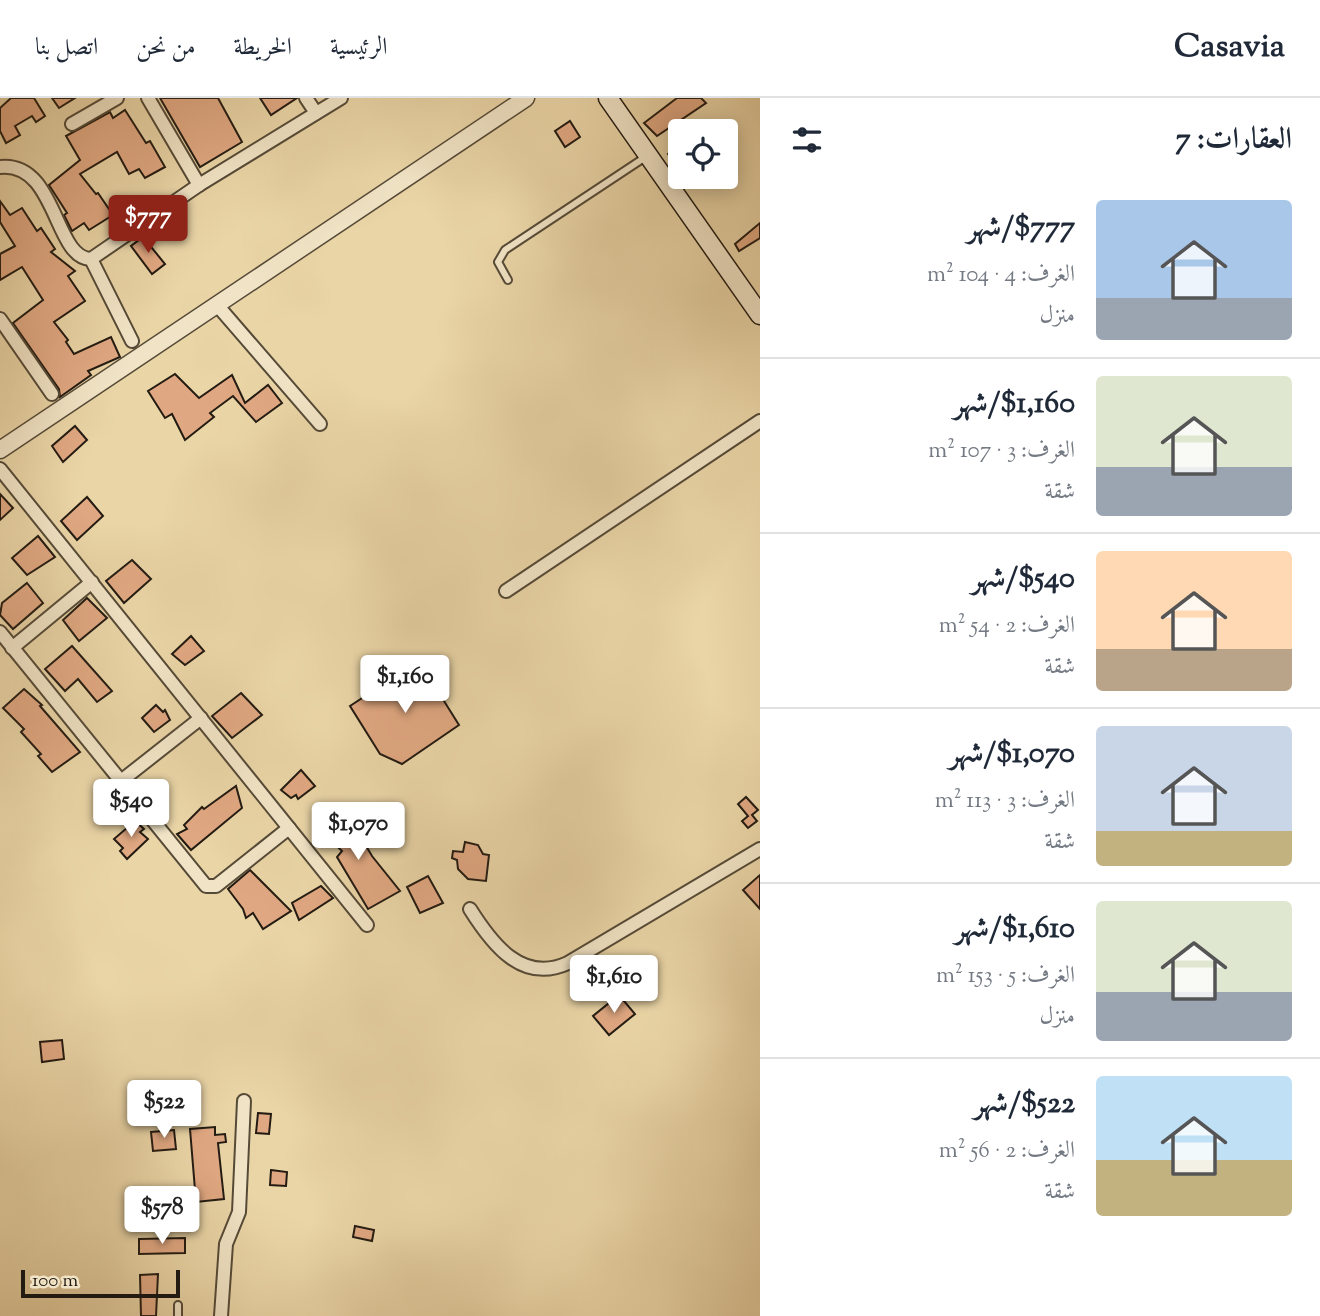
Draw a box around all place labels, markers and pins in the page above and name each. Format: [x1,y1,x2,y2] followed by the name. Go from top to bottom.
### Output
[107,195,189,255] pin: $777
[348,656,462,715] pin: $1,160
[90,780,172,839] pin: $540
[301,802,415,862] pin: $1,070
[557,956,671,1015] pin: $1,610
[123,1080,205,1140] pin: $522
[121,1186,203,1246] pin: $578

